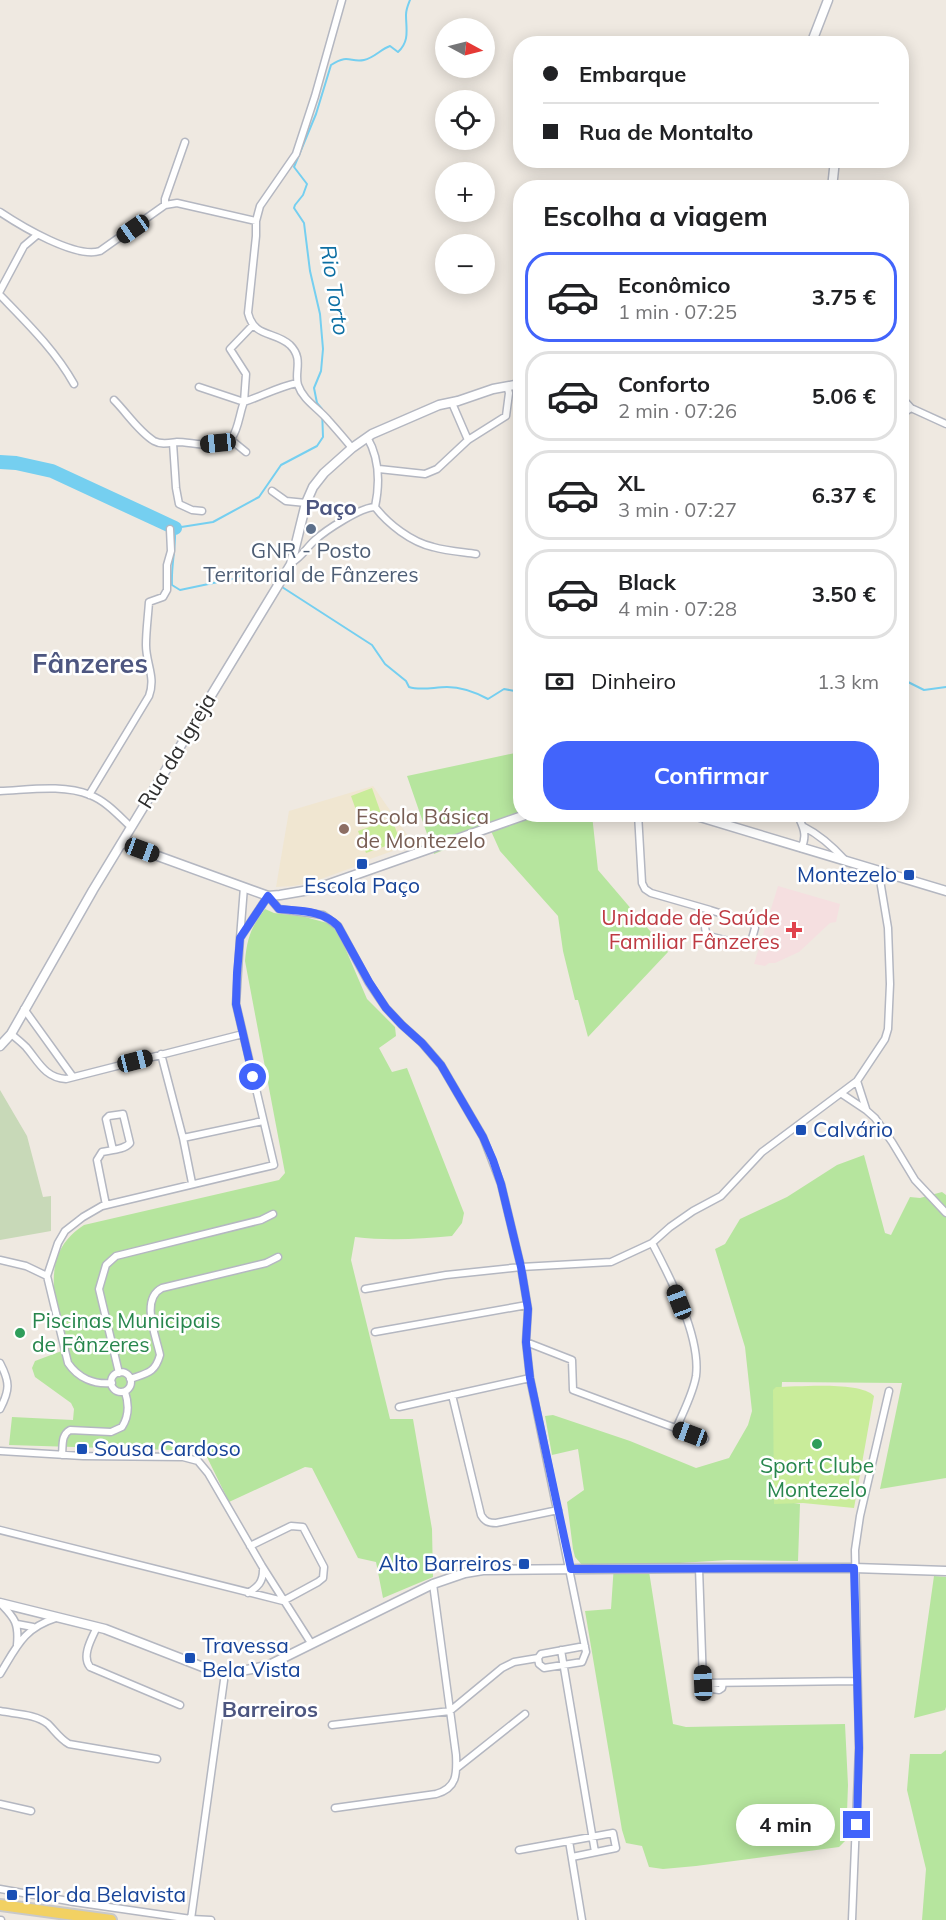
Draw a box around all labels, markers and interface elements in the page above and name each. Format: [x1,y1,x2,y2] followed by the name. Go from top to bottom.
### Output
[435,18,495,78] north arrow
[435,18,495,294] map controls
[579,60,686,88] text: Embarque
[435,90,495,150] button: locate
[579,118,753,146] text: Rua de Montalto
[435,162,495,222] button: +
[543,199,768,233] text: Escolha a viagem
[113,211,153,247] car
[435,234,495,294] button: −
[314,243,356,337] water label: Rio Torto
[546,270,600,324] icon: car
[618,271,731,299] text: Econômico
[812,283,876,311] text: 3.75 €
[618,299,737,324] text: 1 min · 07:25
[546,369,600,423] icon: car
[618,370,710,398] text: Conforto
[812,382,876,410] text: 5.06 €
[618,398,737,423] text: 2 min · 07:26
[199,432,237,454] car
[546,468,600,522] icon: car
[618,469,645,497] text: XL
[812,481,876,509] text: 6.37 €
[305,493,357,521] district label: Paço
[618,497,737,522] text: 3 min · 07:27
[304,522,318,536] marker: GNR - Posto Territorial de Fânzeres
[203,537,419,587] place label: GNR - Posto Territorial de Fânzeres
[546,567,600,621] icon: car
[618,568,676,596] text: Black
[812,580,876,608] text: 3.50 €
[618,596,737,621] text: 4 min · 07:28
[32,646,148,680] district label: Fânzeres
[543,665,576,698] icon: cash
[591,667,676,695] text: Dinheiro
[817,669,879,694] text: 1.3 km
[132,688,221,813] street label: Rua da Igreja
[543,741,879,810] button: Confirmar
[356,803,489,853] place label: Escola Básica de Montezelo
[337,822,351,836] marker: Escola Básica de Montezelo
[122,835,162,865] car
[355,857,369,871] marker: Escola Paço
[797,861,897,887] place label: Montezelo
[902,868,916,882] marker: Montezelo
[304,872,420,898] place label: Escola Paço
[601,904,780,954] place label: Unidade de Saúde Familiar Fânzeres
[785,921,803,939] marker: Unidade de Saúde Familiar Fânzeres
[115,1048,155,1074] car
[239,1063,266,1090] route start
[813,1116,893,1142] place label: Calvário
[794,1123,808,1137] marker: Calvário
[664,1282,694,1322] car
[32,1307,221,1357] place label: Piscinas Municipais de Fânzeres
[13,1326,27,1340] marker: Piscinas Municipais de Fânzeres
[670,1419,710,1449] car
[94,1435,241,1461] place label: Sousa Cardoso
[810,1437,824,1451] marker: Sport Clube Montezelo
[75,1442,89,1456] marker: Sousa Cardoso
[760,1452,874,1502] place label: Sport Clube Montezelo
[379,1550,512,1576] place label: Alto Barreiros
[517,1557,531,1571] marker: Alto Barreiros
[202,1632,301,1682] place label: Travessa Bela Vista
[183,1651,197,1665] marker: Travessa Bela Vista
[693,1665,713,1701] car
[222,1695,318,1723] district label: Barreiros
[737,1804,836,1846] callout: 4 min
[843,1811,870,1838] route end
[759,1812,812,1837] text: 4 min
[24,1881,186,1907] place label: Flor da Belavista
[5,1888,19,1902] marker: Flor da Belavista

